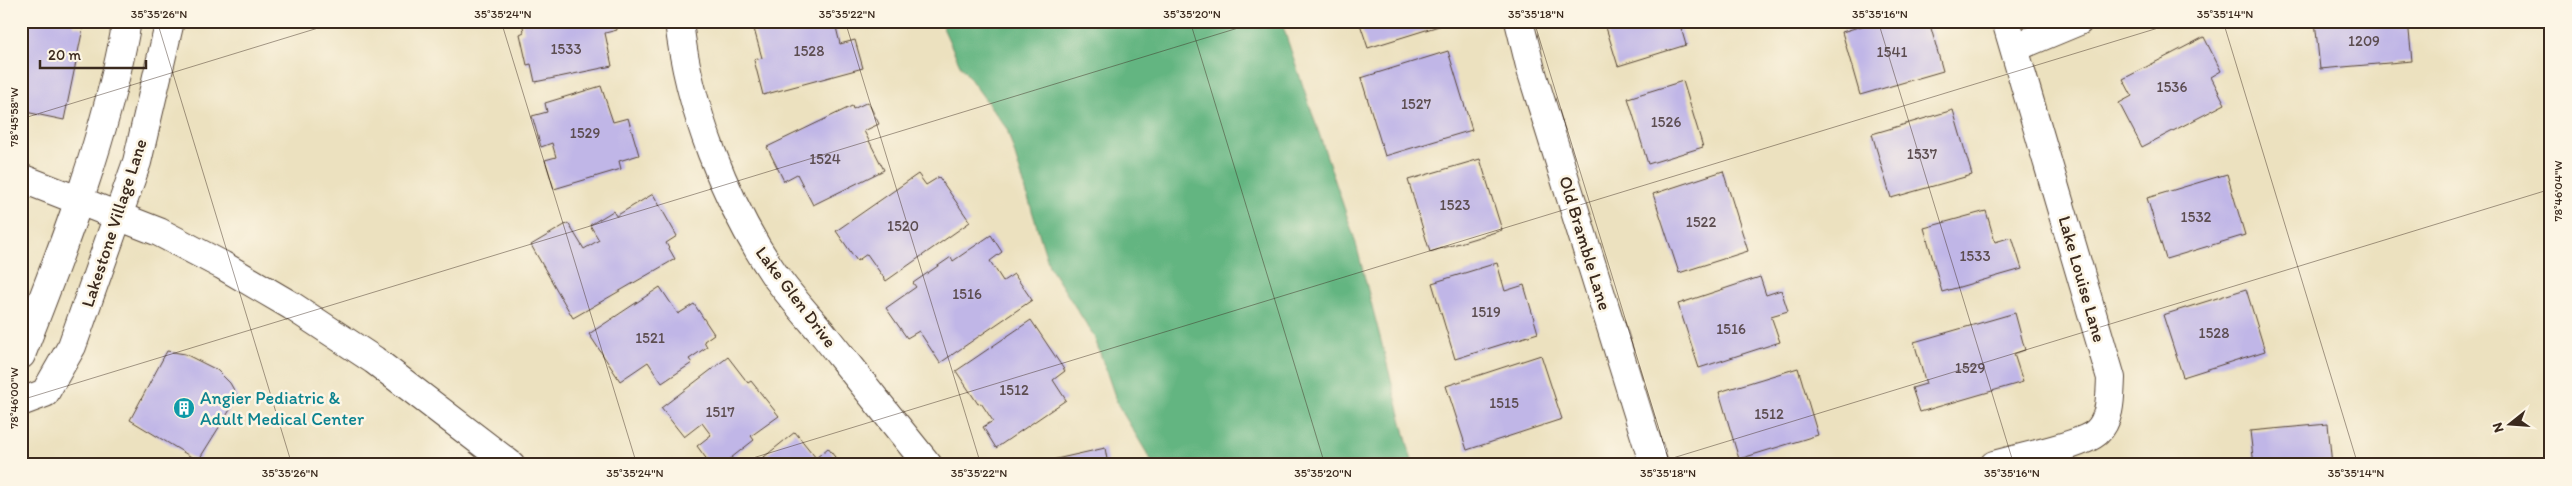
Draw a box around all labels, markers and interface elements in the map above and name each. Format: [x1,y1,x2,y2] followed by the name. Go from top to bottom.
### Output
[131,7,187,21] text: 35°35'26"N
[474,7,532,21] text: 35°35'24"N
[819,7,875,21] text: 35°35'22"N
[1163,7,1221,21] text: 35°35'20"N
[1508,7,1564,21] text: 35°35'18"N
[1852,7,1908,21] text: 35°35'16"N
[2197,7,2253,21] text: 35°35'14"N
[2348,32,2380,50] house number: 1209
[40,38,146,70] scale bar
[550,40,582,58] house number: 1533
[794,42,824,60] house number: 1528
[1877,43,1907,61] house number: 1541
[48,46,82,64] text: 20 m
[2157,78,2188,96] house number: 1536
[7,87,21,147] text: 78°45'58"W
[1401,95,1432,113] house number: 1527
[1651,113,1681,131] house number: 1526
[570,124,600,142] house number: 1529
[76,136,152,310] street label: Lakestone Village Lane
[1907,145,1938,163] house number: 1537
[809,150,841,168] house number: 1524
[2551,160,2565,222] text: 78°46'04"W
[1554,173,1616,313] street label: Old Bramble Lane
[1440,196,1470,214] house number: 1523
[2181,208,2212,226] house number: 1532
[1686,213,1716,231] house number: 1522
[2053,213,2111,345] street label: Lake Louise Lane
[887,217,919,235] house number: 1520
[751,242,841,352] street label: Lake Glen Drive
[1959,247,1991,265] house number: 1533
[952,285,982,303] house number: 1516
[1471,303,1501,321] house number: 1519
[1716,320,1746,338] house number: 1516
[2199,324,2229,342] house number: 1528
[635,329,665,347] house number: 1521
[1955,359,1985,377] house number: 1529
[7,367,21,429] text: 78°46'00"W
[999,381,1029,399] house number: 1512
[200,387,365,430] place label: Angier Pediatric & Adult Medical Center
[1489,394,1519,412] house number: 1515
[172,396,196,420] building icon: Angier Pediatric & Adult Medical Center
[2484,398,2534,448] north arrow
[705,403,735,421] house number: 1517
[1754,405,1784,423] house number: 1512
[2489,421,2508,435] text: N
[262,466,318,480] text: 35°35'26"N
[606,466,664,480] text: 35°35'24"N
[951,466,1007,480] text: 35°35'22"N
[1294,466,1352,480] text: 35°35'20"N
[1640,466,1696,480] text: 35°35'18"N
[1984,466,2040,480] text: 35°35'16"N
[2328,466,2384,480] text: 35°35'14"N

